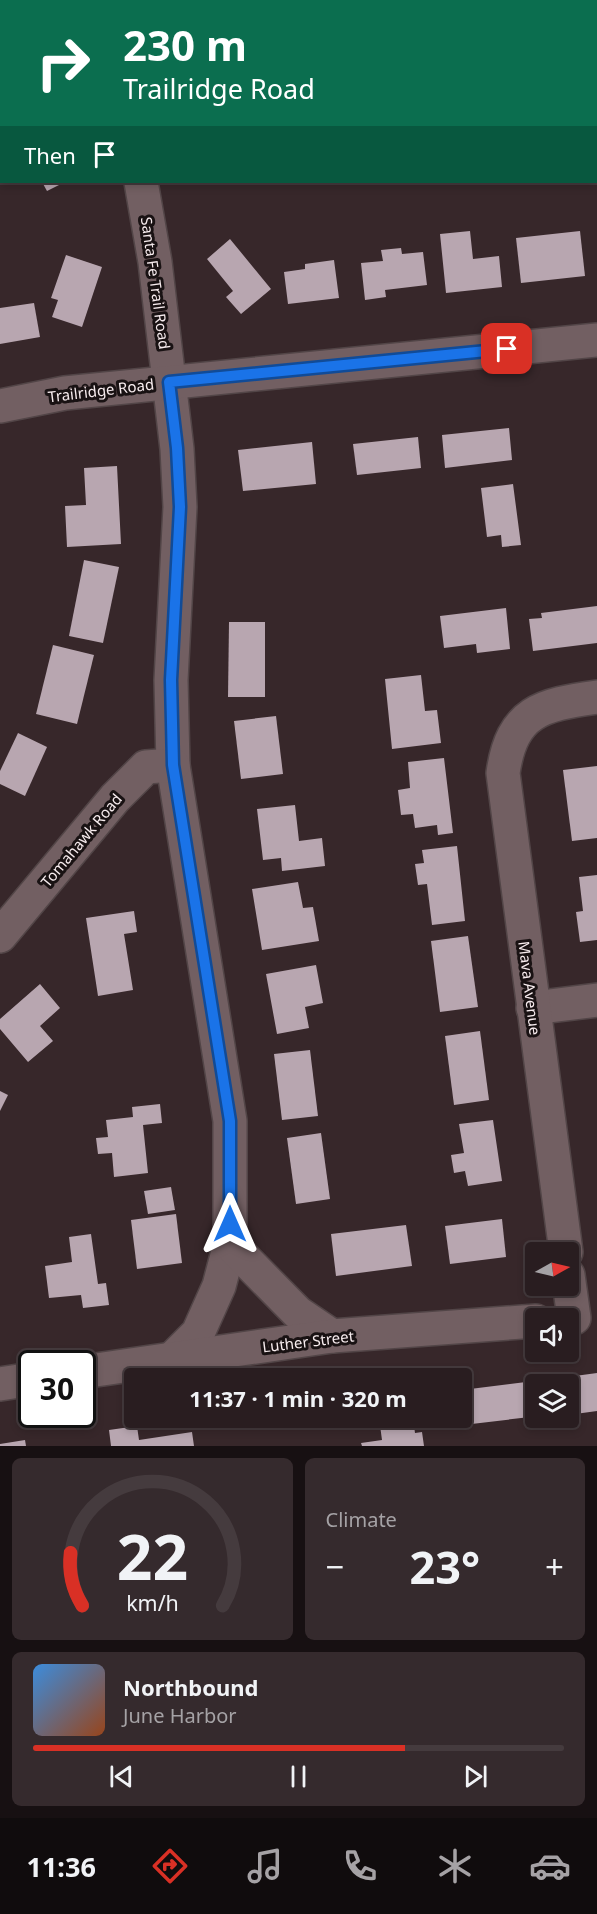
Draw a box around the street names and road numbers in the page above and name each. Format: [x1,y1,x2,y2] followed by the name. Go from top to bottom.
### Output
[137,216,175,350] street label: Santa Fe Trail Road
[47,374,155,406] street label: Trailridge Road
[36,789,126,891] street label: Tomahawk Road
[514,940,546,1036] street label: Mava Avenue
[261,1325,356,1357] street label: Luther Street

